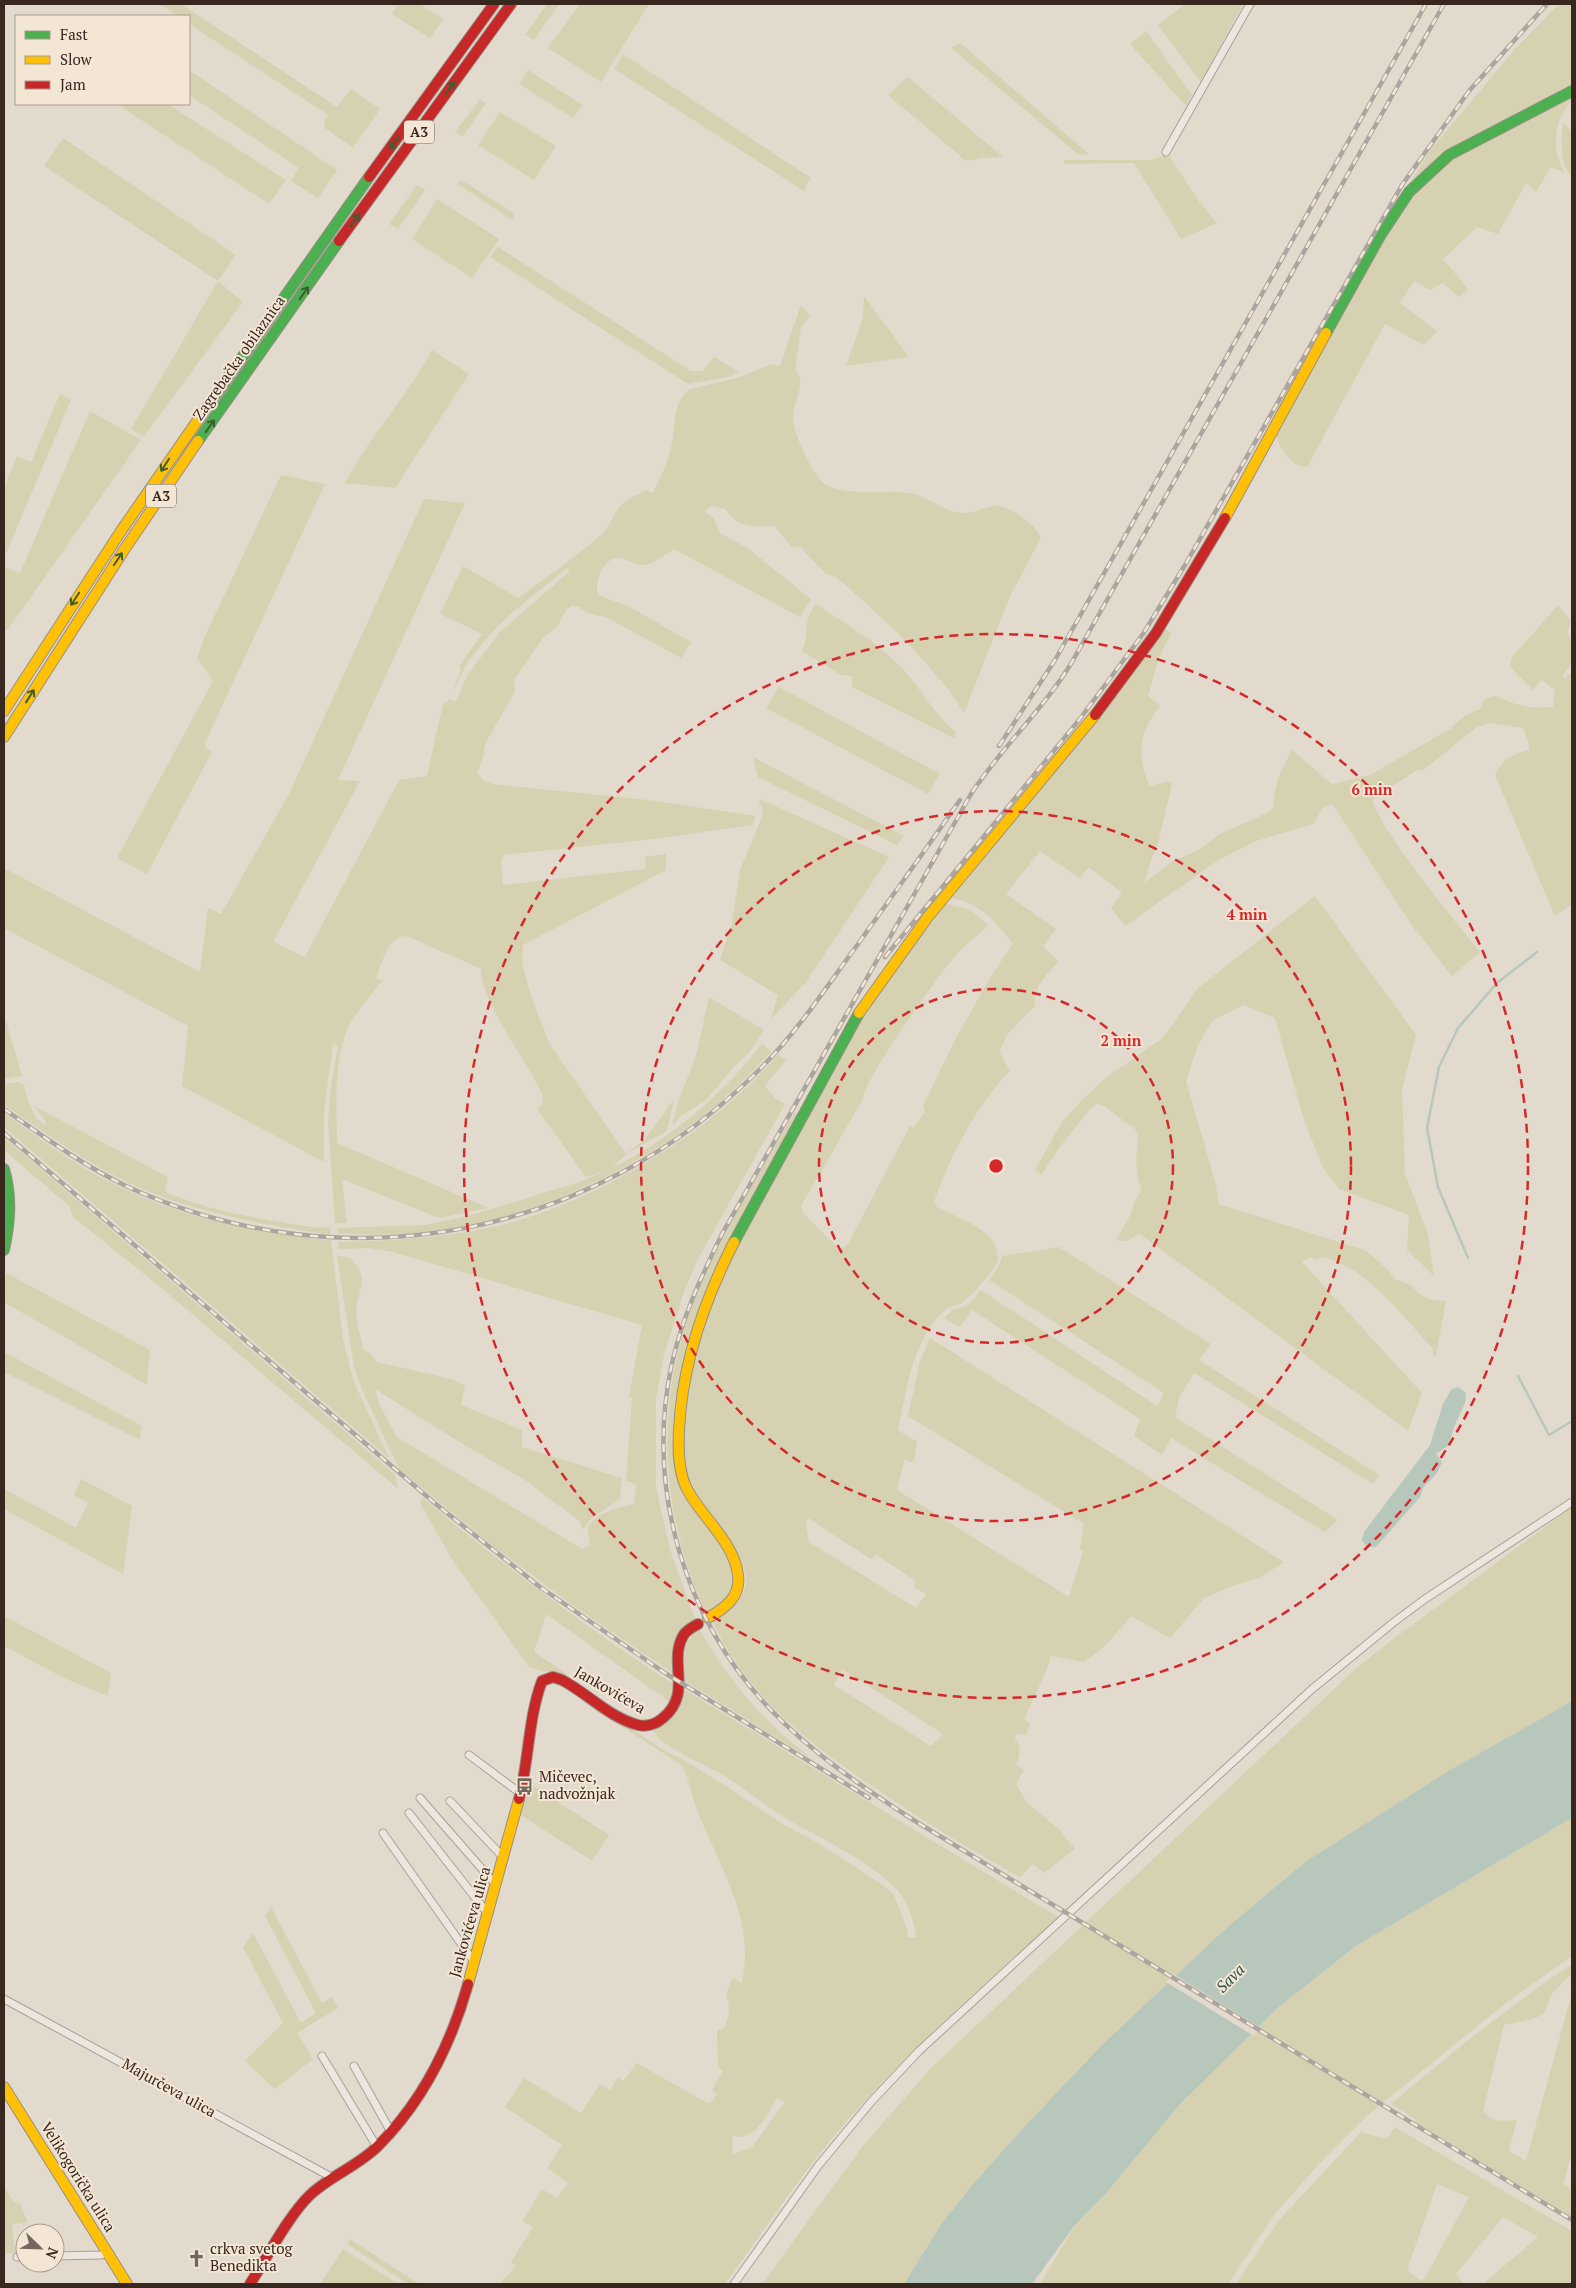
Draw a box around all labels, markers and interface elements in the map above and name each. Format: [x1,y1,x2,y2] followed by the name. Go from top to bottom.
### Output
[15,15,190,105] legend
[60,24,88,44] text: Fast
[60,49,93,69] text: Slow
[60,74,86,94] text: Jam
[445,82,455,96] one-way arrow
[404,120,434,144] road number: A3
[389,136,399,150] one-way arrow
[350,214,360,228] one-way arrow
[298,287,309,300] one-way arrow
[188,291,289,424] street label: Zagrebačka obilaznica
[205,419,215,433] one-way arrow
[160,457,170,471] one-way arrow
[146,484,176,508] road number: A3
[113,553,123,567] one-way arrow
[70,592,80,606] one-way arrow
[24,689,35,703] one-way arrow
[1351,779,1393,799] text: 6 min
[1226,904,1268,924] text: 4 min
[1100,1030,1142,1050] text: 2 min
[987,1157,1005,1175] centre of rings
[572,1661,650,1718] street label: Jankovićeva
[539,1766,615,1803] place label: Mičevec, nadvožnjak
[515,1776,535,1796] bus stop icon: Mičevec, nadvožnjak
[444,1864,495,1979] street label: Jankovićeva ulica
[1211,1959,1249,1997] water label: Sava
[119,2053,220,2121] street label: Majurčeva ulica
[37,2118,121,2236] street label: Velikogorička ulica
[15,2223,65,2273] north arrow
[210,2238,294,2275] place label: crkva svetog Benedikta
[41,2245,63,2262] text: N
[186,2248,206,2268] church icon: crkva svetog Benedikta

